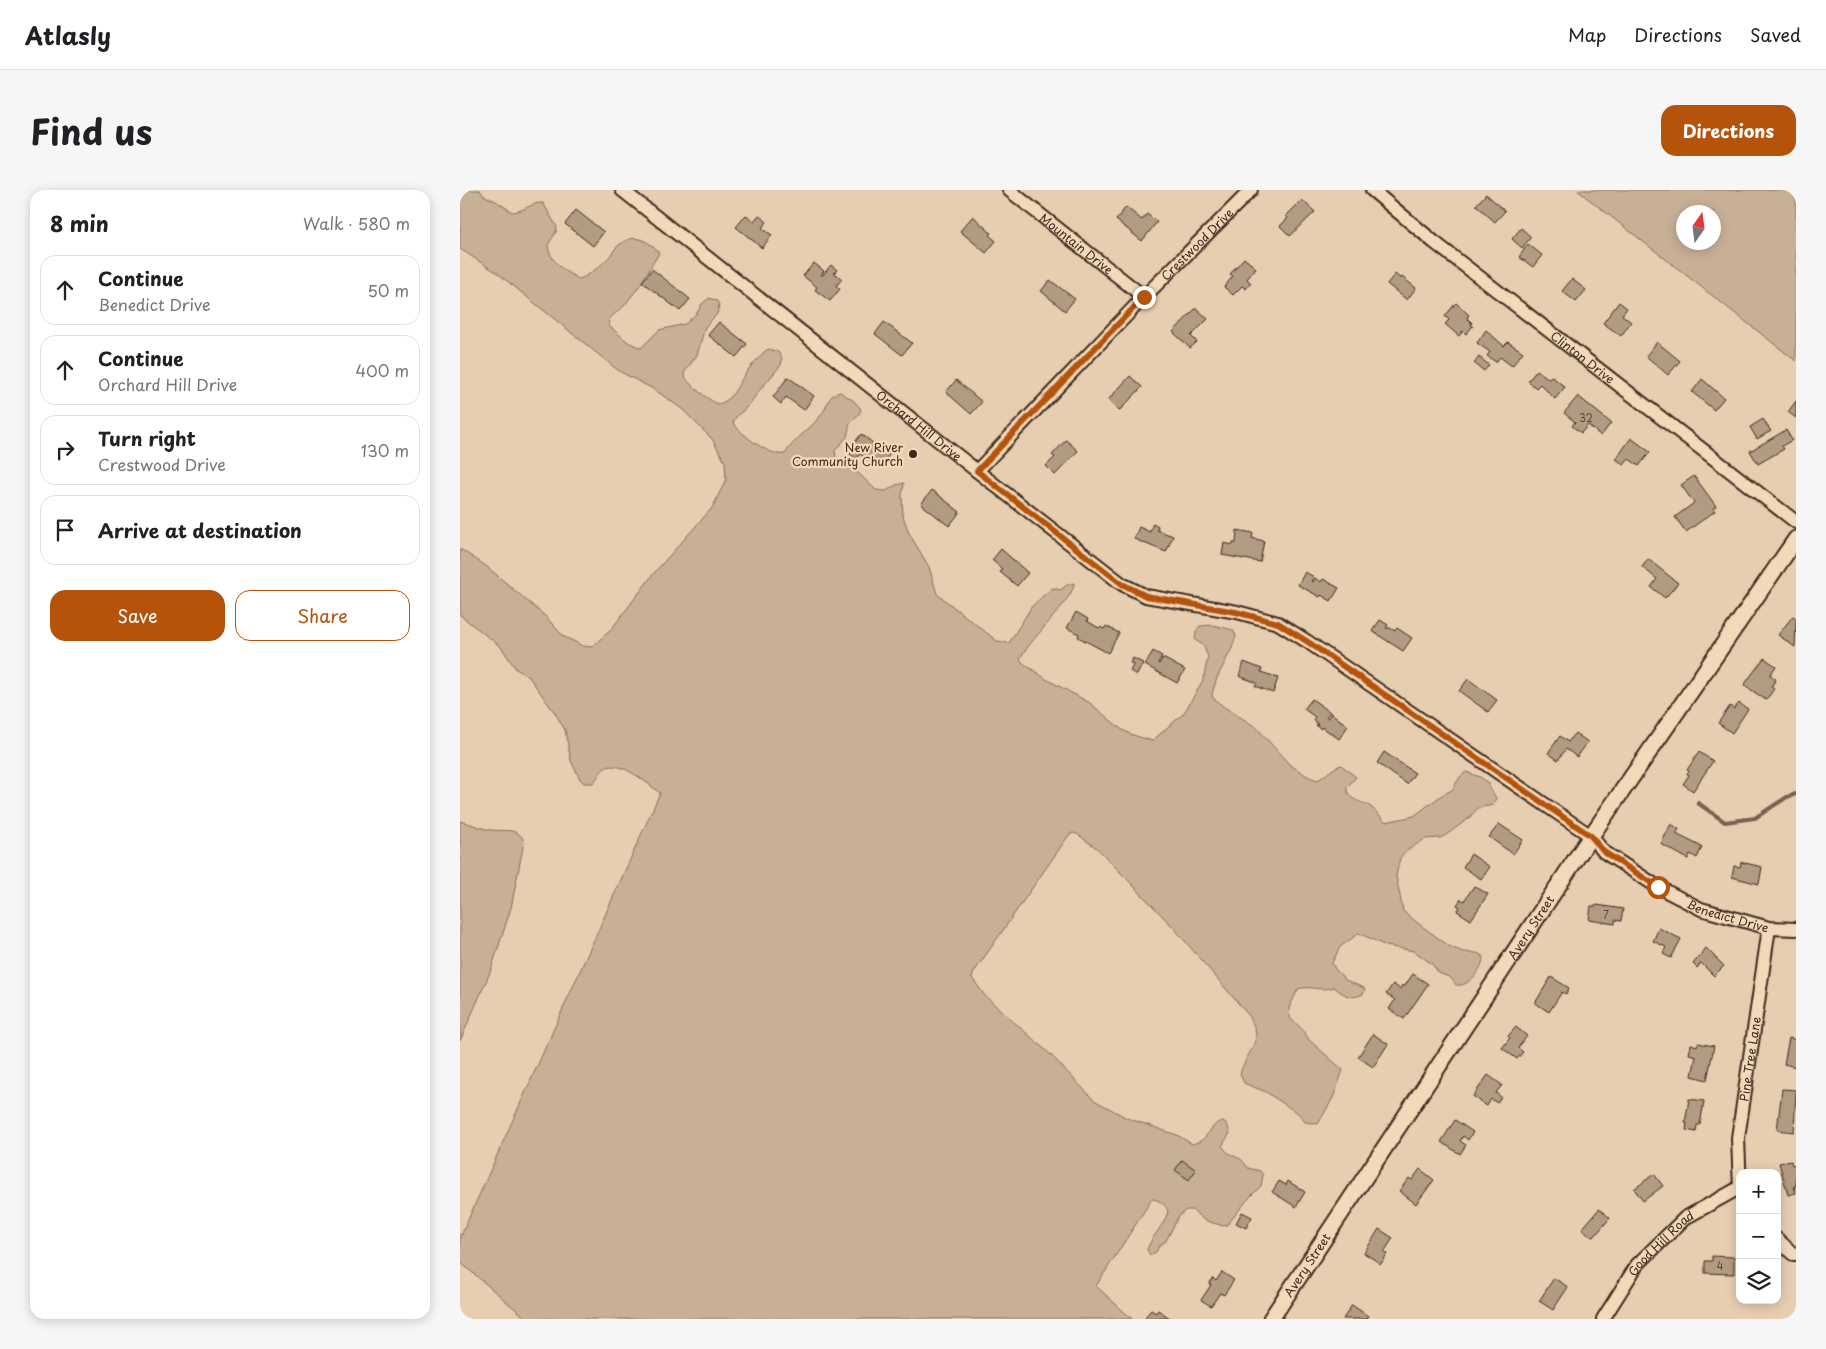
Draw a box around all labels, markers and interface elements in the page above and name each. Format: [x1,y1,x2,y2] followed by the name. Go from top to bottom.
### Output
[25,17,111,53] text: Atlasly
[1568,21,1606,48] text: Map
[1634,21,1722,48] text: Directions
[1750,21,1801,48] text: Saved
[30,104,152,157] text: Find us
[1661,105,1796,156] button: Directions
[1157,204,1237,284] street label: Crestwood Drive
[1676,205,1721,250] north arrow
[50,207,109,239] text: 8 min
[1036,209,1117,278] street label: Mountain Drive
[303,211,410,235] text: Walk · 580 m
[98,264,184,292] text: Continue
[51,276,79,304] icon: ahead
[368,278,409,302] text: 50 m
[1133,286,1156,309] route end
[98,292,210,316] text: Benedict Drive
[1547,327,1619,388] street label: Clinton Drive
[98,344,184,372] text: Continue
[51,356,79,384] icon: ahead
[356,358,409,382] text: 400 m
[98,372,237,396] text: Orchard Hill Drive
[873,386,966,465] street label: Orchard Hill Drive
[1579,410,1593,425] house number: 32
[98,424,196,452] text: Turn right
[51,436,79,464] icon: right
[361,438,409,462] text: 130 m
[792,438,904,470] place label: New River Community Church
[907,448,919,460] marker: New River Community Church
[98,452,226,476] text: Crestwood Drive
[51,516,79,544] icon: arrive
[98,516,302,544] text: Arrive at destination
[50,590,225,641] button: Save
[235,590,410,641] button: Share
[1647,876,1670,899] route start
[1503,892,1558,963] street label: Avery Street
[1684,894,1771,937] street label: Benedict Drive
[1603,907,1609,922] house number: 7
[1735,1015,1765,1103] street label: Pine Tree Lane
[1736,1169,1781,1304] map controls
[1736,1169,1781,1214] button: +
[1623,1206,1697,1279] street label: Good Hill Road
[1736,1214,1781,1259] button: −
[1279,1229,1335,1300] street label: Avery Street
[1717,1258,1724,1273] house number: 4
[1736,1259,1781,1304] button: layers

